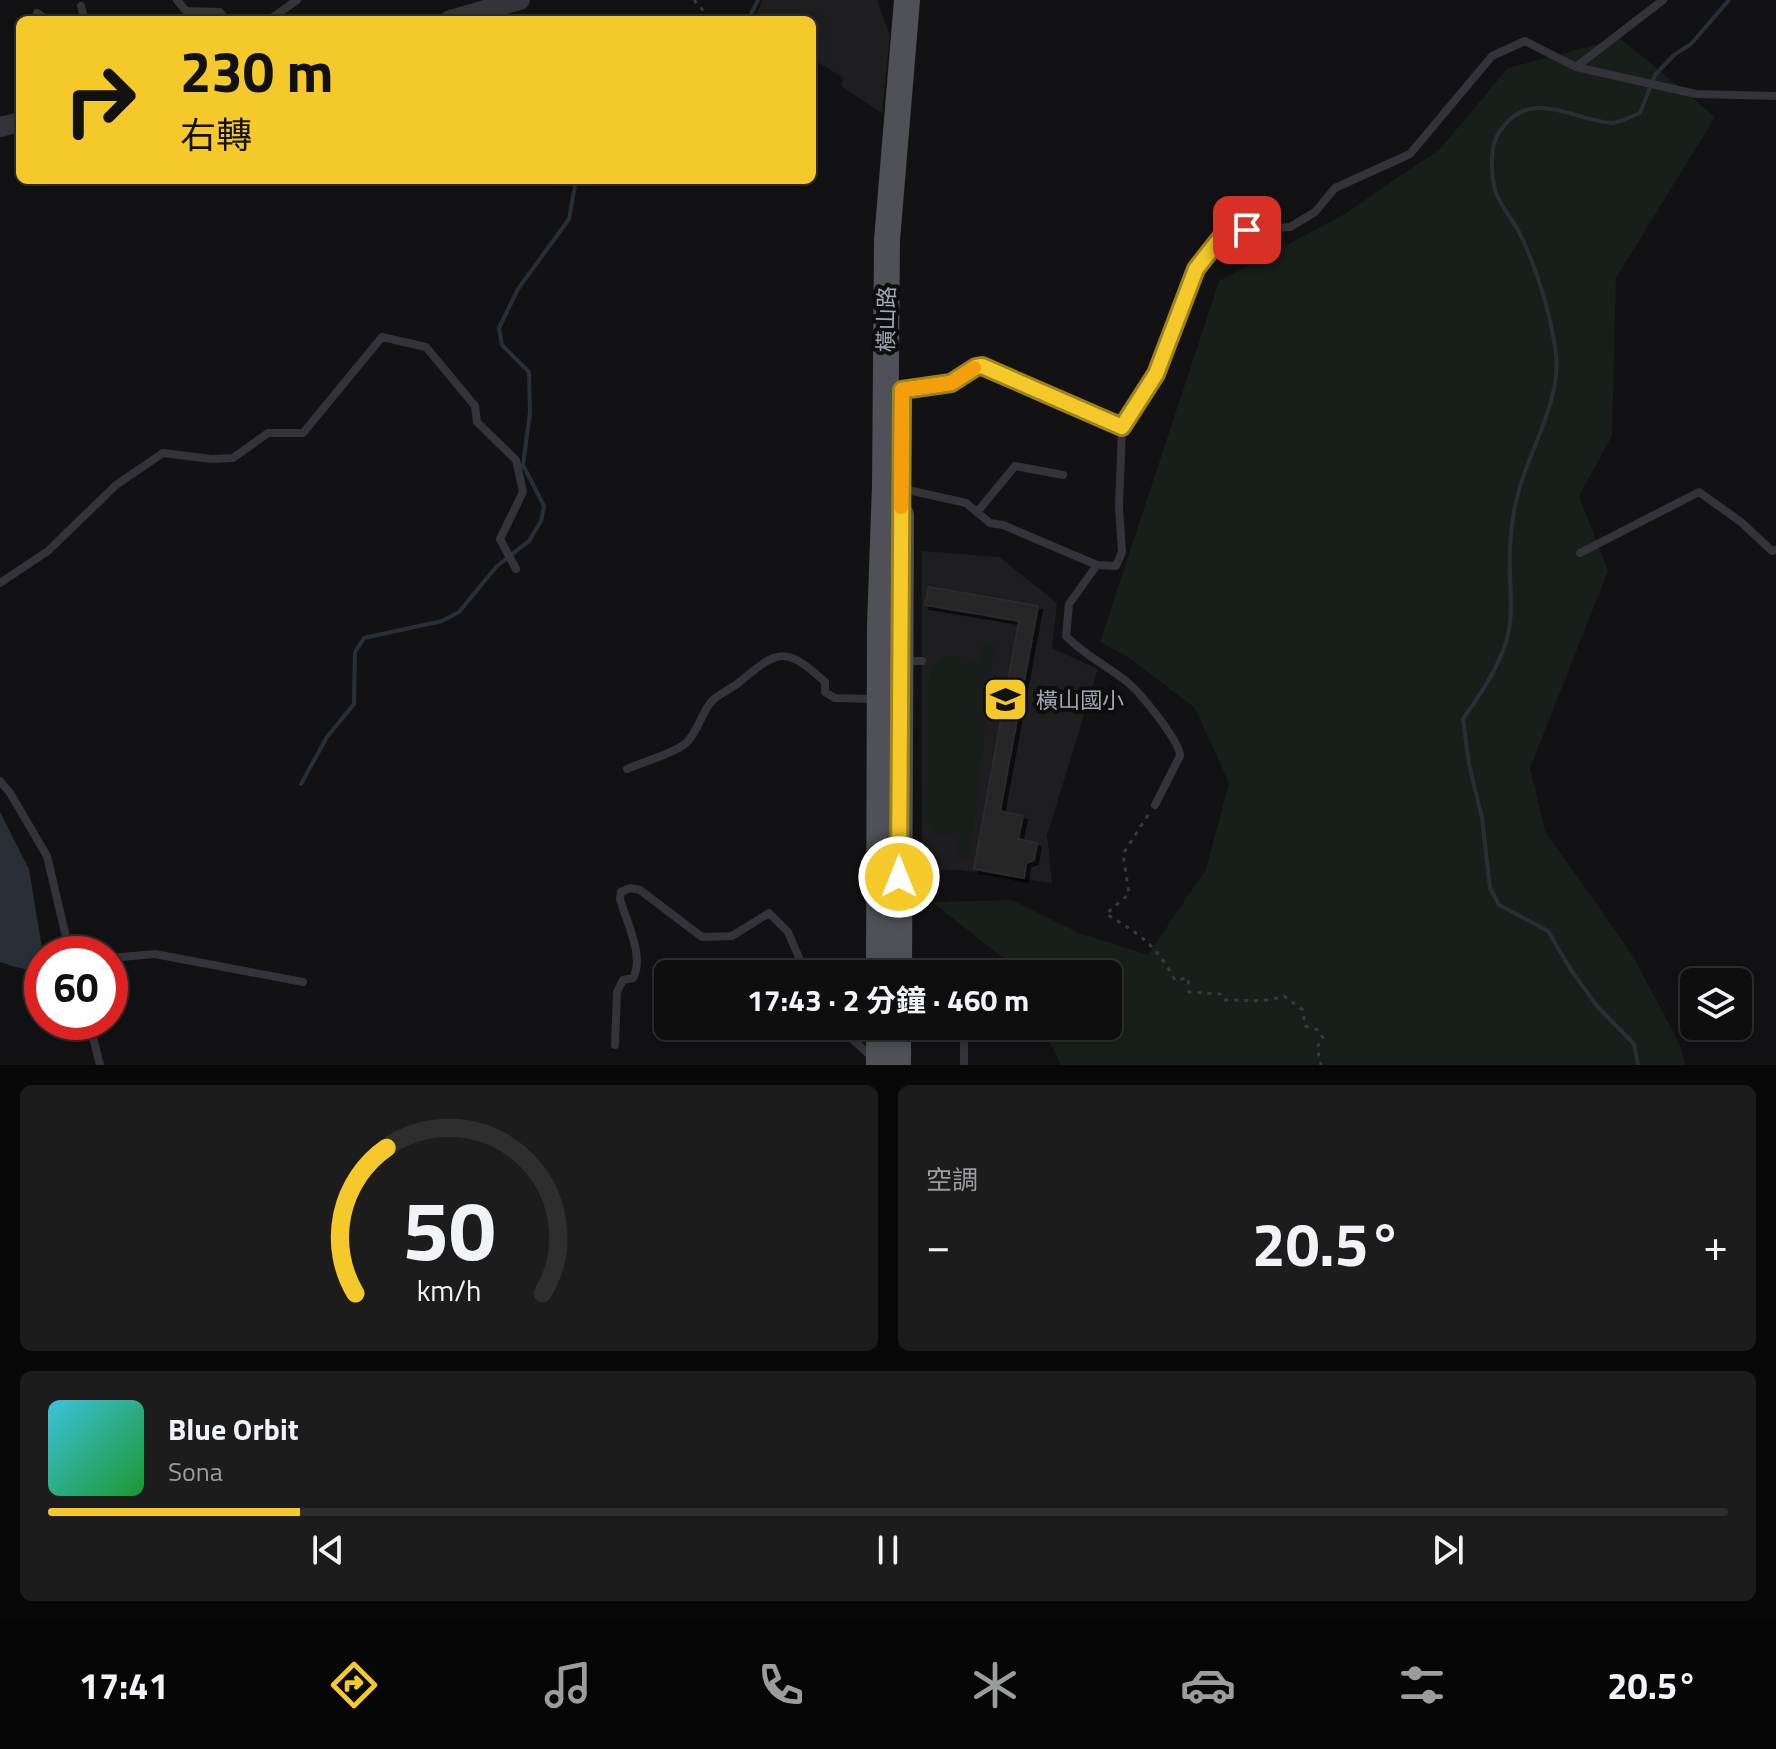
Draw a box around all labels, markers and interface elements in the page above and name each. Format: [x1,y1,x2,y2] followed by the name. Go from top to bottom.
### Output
[180,29,333,114] text: 230 m
[48,48,152,152] icon: right
[180,107,252,162] text: 右轉
[1213,196,1281,264] pin
[1225,208,1269,252] icon: arrive
[868,286,904,352] street label: 橫山路
[981,676,1029,724] school or university icon: 橫山國小
[1036,683,1124,717] place label: 橫山國小
[857,835,941,919] position arrow
[24,936,128,1040] speed limit sign: 60
[1680,968,1752,1040] map controls
[1680,968,1752,1040] button: layers
[747,977,1029,1023] text: 17:43 · 2 分鐘 · 460 m
[926,1160,978,1199] text: 空調
[402,1166,496,1292] text: 50
[1252,1198,1402,1289] text: 20.5°
[926,1211,951,1278] text: −
[1703,1211,1728,1278] text: +
[417,1269,481,1312] text: km/h
[168,1406,299,1452] text: Blue Orbit
[168,1452,223,1491] text: Sona
[306,1528,350,1572] icon: previous
[866,1528,910,1572] icon: pause
[1426,1528,1470,1572] icon: next
[326,1657,382,1713] icon: directions
[540,1657,596,1713] icon: music
[753,1657,809,1713] icon: phone
[967,1657,1023,1713] icon: climate
[1180,1657,1236,1713] icon: car
[1394,1657,1450,1713] icon: filters
[79,1658,169,1713] text: 17:41
[1607,1658,1697,1713] text: 20.5°

